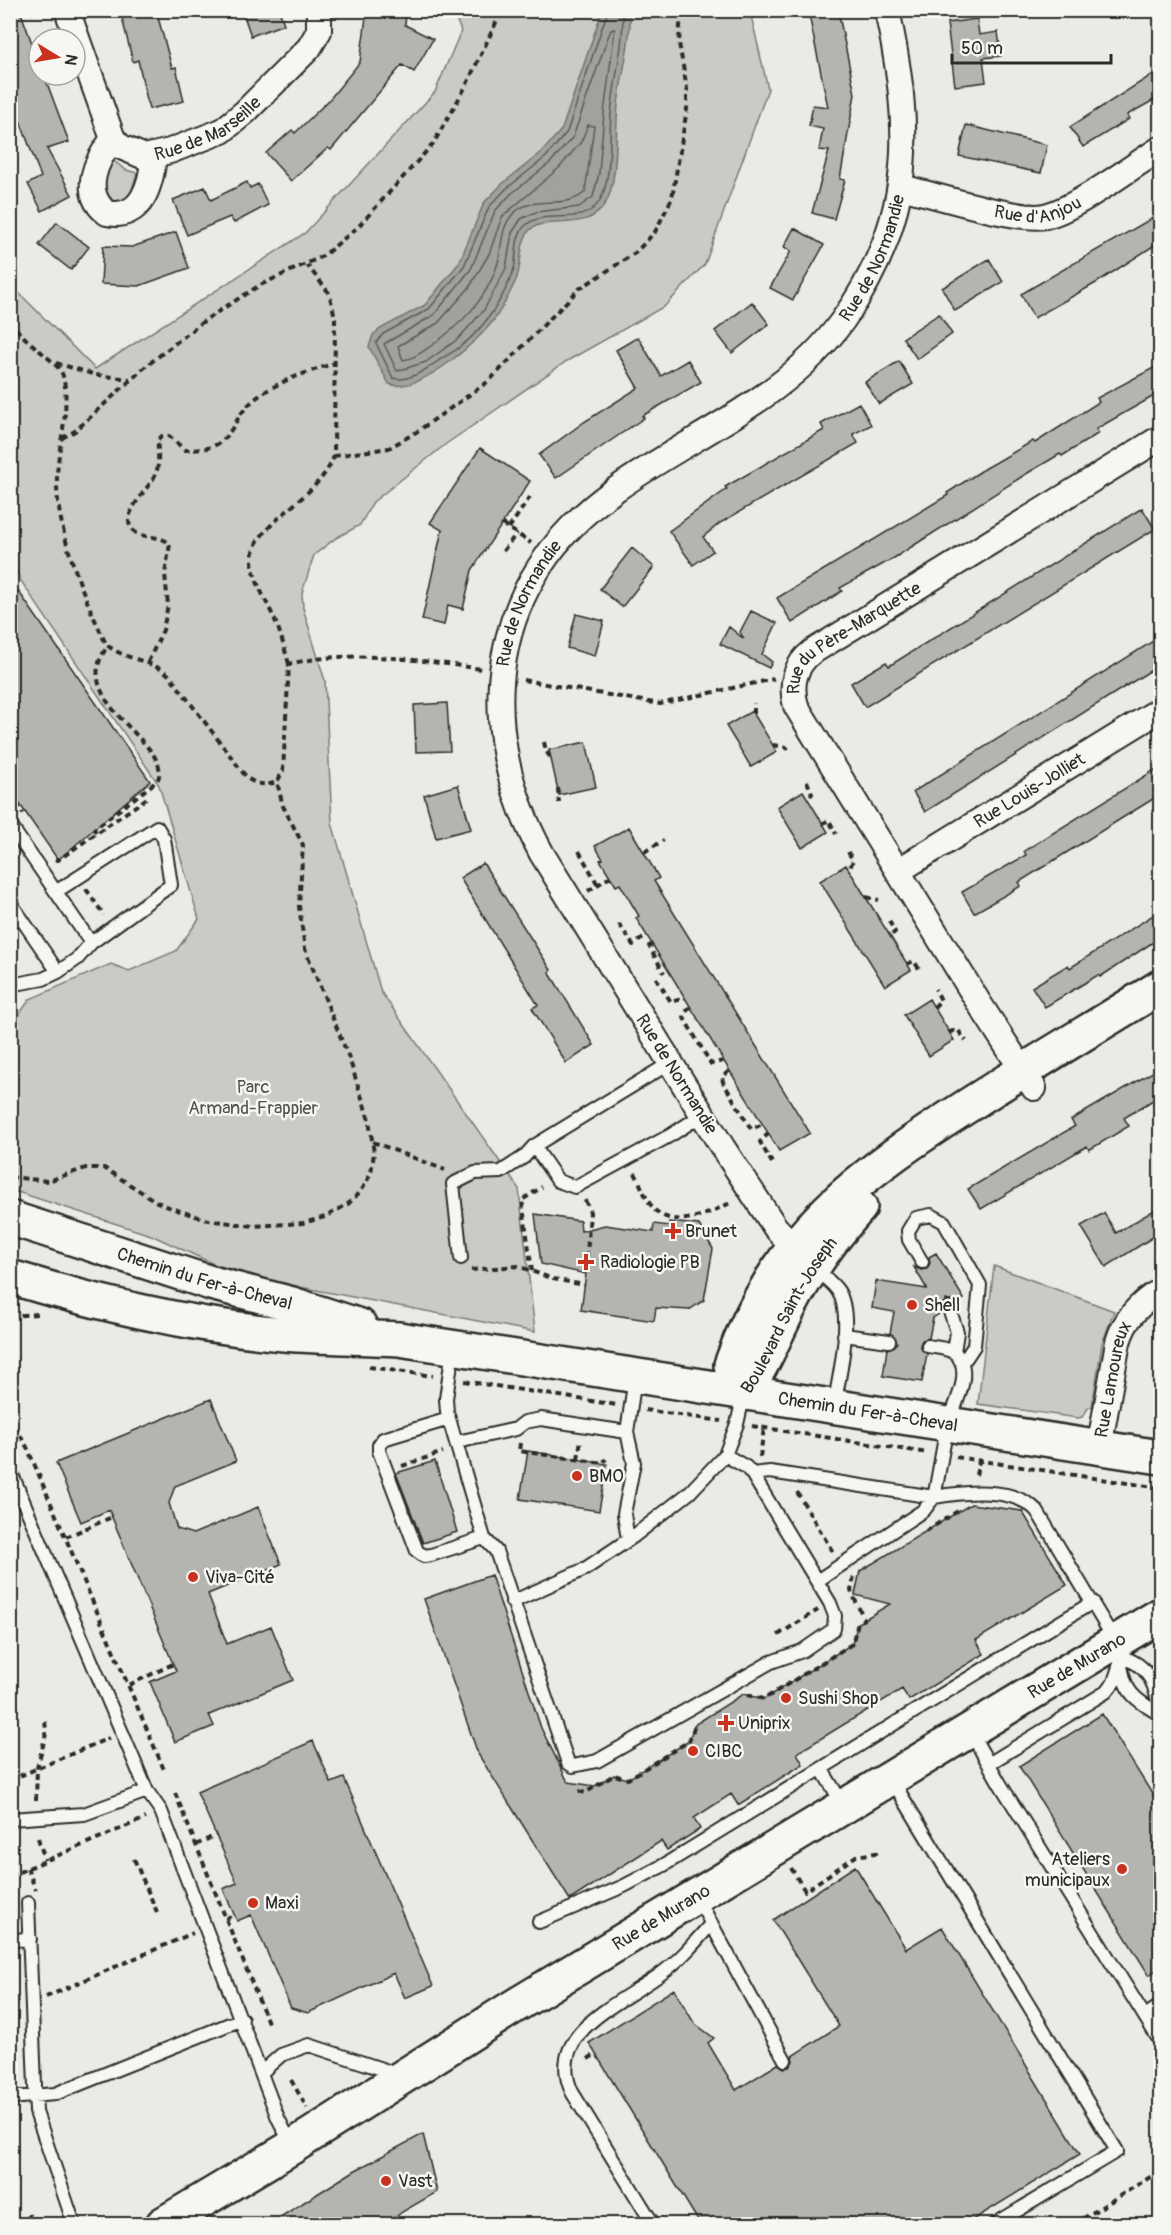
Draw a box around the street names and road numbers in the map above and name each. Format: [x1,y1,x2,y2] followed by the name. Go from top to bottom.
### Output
[152,91,266,166] street label: Rue de Marseille
[992,191,1086,229] street label: Rue d'Anjou
[834,193,910,326] street label: Rue de Normandie
[492,535,567,668] street label: Rue de Normandie
[783,577,926,694] street label: Rue du Père-Marquette
[970,748,1090,834] street label: Rue Louis-Jolliet
[630,1010,723,1139] street label: Rue de Normandie
[736,1232,843,1398] street label: Boulevard Saint-Joseph
[114,1242,295,1316] street label: Chemin du Fer-à-Cheval
[1090,1317,1137,1440] street label: Rue Lamoureux
[776,1387,959,1437] street label: Chemin du Fer-à-Cheval
[1024,1627,1131,1704] street label: Rue de Murano
[608,1879,715,1956] street label: Rue de Murano

